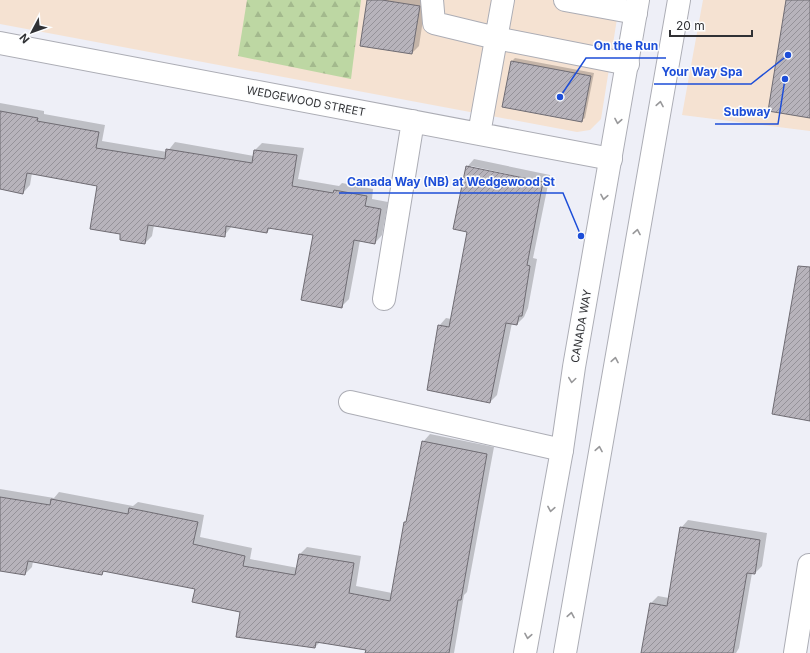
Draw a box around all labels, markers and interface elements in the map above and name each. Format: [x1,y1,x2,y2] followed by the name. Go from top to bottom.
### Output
[12,12,52,52] north arrow
[670,12,752,38] scale bar
[676,18,705,33] text: 20 m
[16,31,32,46] text: N
[586,34,666,58] callout: On the Run
[594,38,658,53] text: On the Run
[654,60,751,84] callout: Your Way Spa
[661,64,743,79] text: Your Way Spa
[246,83,366,119] street label: WEDGEWOOD STREET
[715,100,778,124] callout: Subway
[655,101,664,107] one-way arrow
[724,104,771,119] text: Subway
[614,118,622,124] one-way arrow
[339,169,563,193] callout: Canada Way (NB) at Wedgewood St
[347,174,556,189] text: Canada Way (NB) at Wedgewood St
[600,194,609,200] one-way arrow
[633,229,641,235] one-way arrow
[568,288,594,364] street label: CANADA WAY
[610,357,618,363] one-way arrow
[568,377,577,383] one-way arrow
[594,446,603,452] one-way arrow
[547,506,556,512] one-way arrow
[566,611,575,618] one-way arrow
[524,633,532,640] one-way arrow

